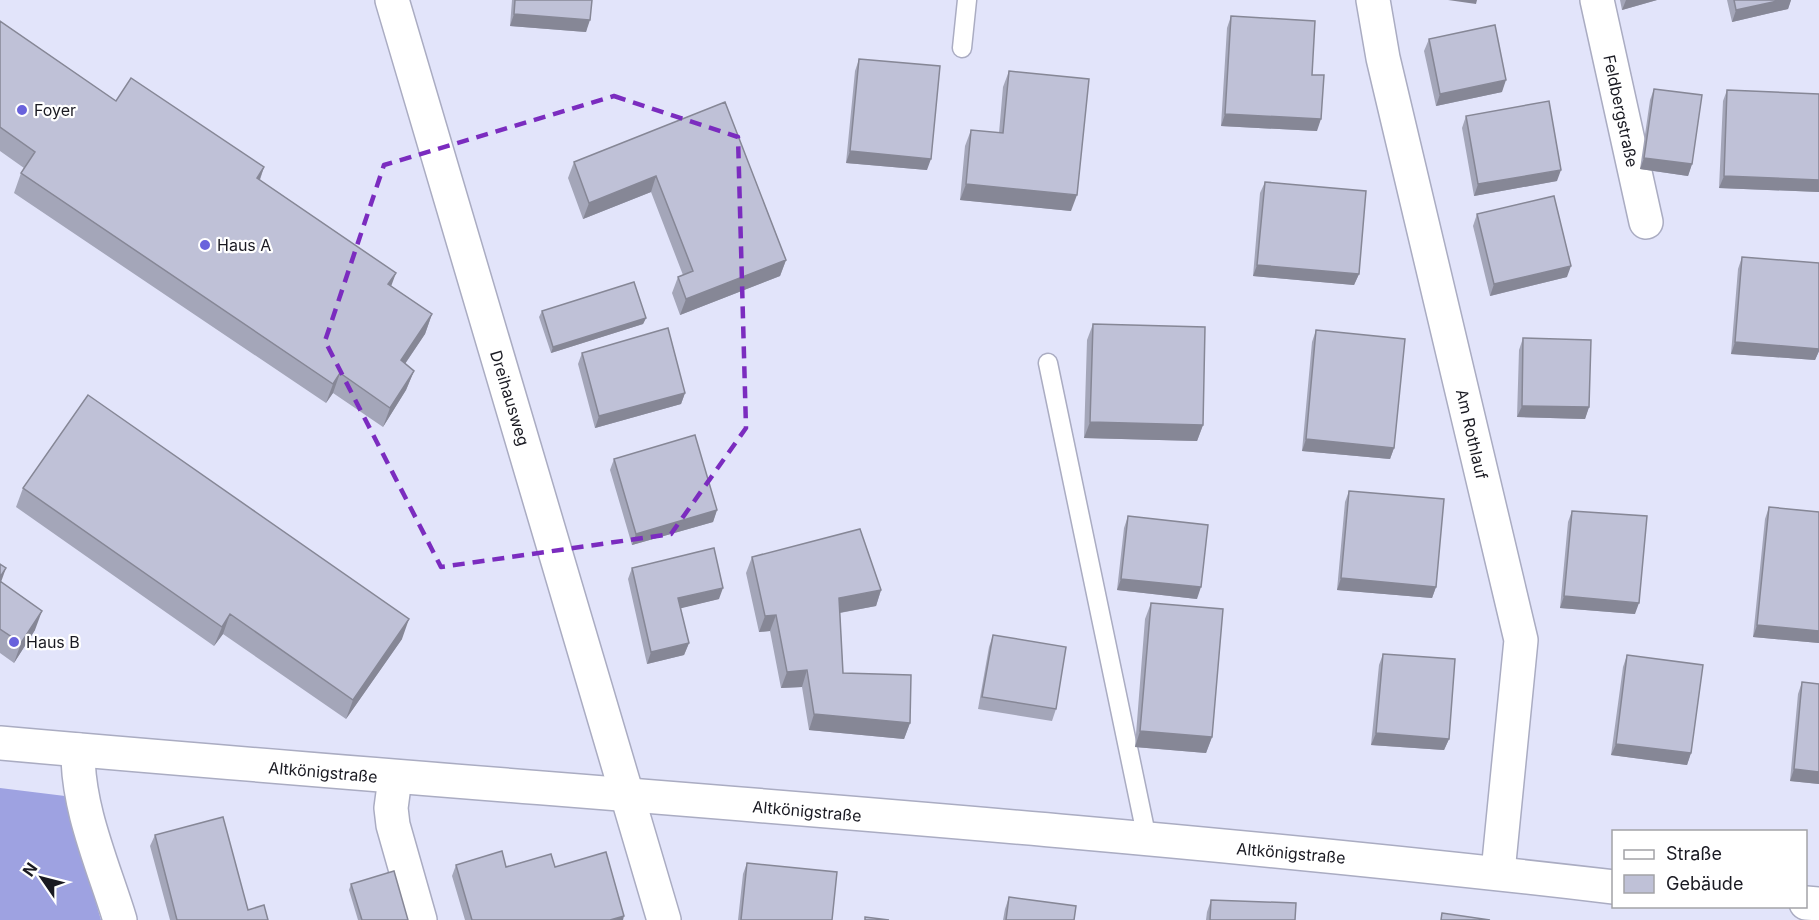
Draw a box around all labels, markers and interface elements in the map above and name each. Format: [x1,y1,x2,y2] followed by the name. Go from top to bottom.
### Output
[1599,53,1643,169] street label: Feldbergstraße
[34,100,76,120] place label: Foyer
[15,103,29,117] marker: Foyer
[217,235,271,255] place label: Haus A
[198,238,212,252] marker: Haus A
[486,348,534,448] street label: Dreihausweg
[1452,387,1492,481] street label: Am Rothlauf
[26,632,80,652] place label: Haus B
[7,635,21,649] marker: Haus B
[268,757,378,787] street label: Altkönigstraße
[752,796,862,826] street label: Altkönigstraße
[1612,830,1807,908] legend
[1236,838,1346,868] street label: Altkönigstraße
[1666,843,1722,864] text: Straße
[12,848,72,908] north arrow
[18,859,41,880] text: N
[1666,873,1743,894] text: Gebäude

